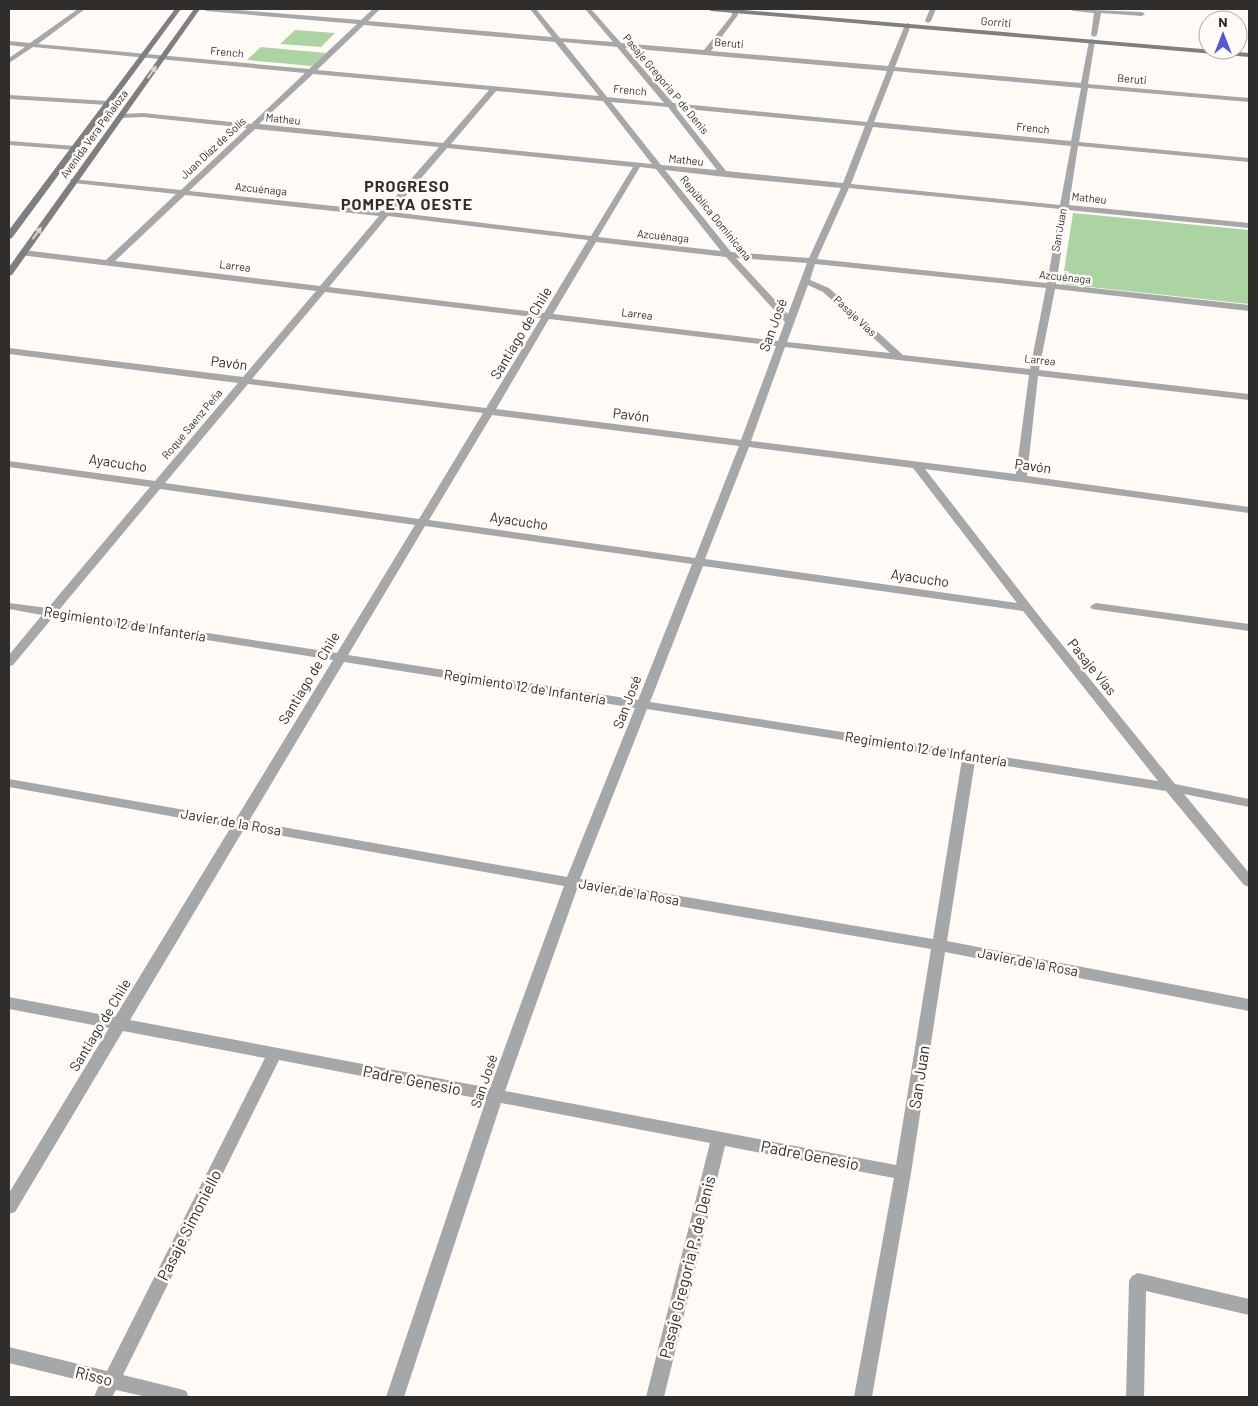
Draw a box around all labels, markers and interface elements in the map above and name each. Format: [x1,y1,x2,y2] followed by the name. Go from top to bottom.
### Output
[1198,10,1248,60] north arrow
[1218,13,1228,30] text: N
[980,14,1012,29] street label: Gorriti
[621,31,712,136] street label: Pasaje Gregoria P de Denis
[714,35,744,50] street label: Beruti
[210,44,244,59] street label: French
[147,66,157,79] one-way arrow
[1117,71,1147,86] street label: Beruti
[613,82,647,97] street label: French
[57,87,130,180] street label: Avenida Vera Peñaloza
[265,110,301,127] street label: Matheu
[177,114,248,181] street label: Juan Díaz de Solís
[1016,119,1050,136] street label: French
[668,151,704,168] street label: Matheu
[678,172,755,263] street label: República Dominicana
[341,176,473,213] district label: PROGRESO POMPEYA OESTE
[234,179,288,198] street label: Azcuénaga
[1071,189,1107,206] street label: Matheu
[1048,207,1069,253] street label: San Juan
[32,226,42,240] one-way arrow
[636,226,690,245] street label: Azcuénaga
[219,257,251,274] street label: Larrea
[1038,267,1092,286] street label: Azcuénaga
[486,283,555,382] street label: Santiago de Chile
[831,293,879,339] street label: Pasaje Vías
[755,296,790,354] street label: San José
[621,305,653,322] street label: Larrea
[1024,351,1056,368] street label: Larrea
[210,352,248,373] street label: Pavón
[159,386,225,461] street label: Roque Saenz Peña
[612,404,650,425] street label: Pavón
[88,450,148,475] street label: Ayacucho
[1014,455,1052,476] street label: Pavón
[489,508,549,533] street label: Ayacucho
[890,565,950,590] street label: Ayacucho
[43,602,207,645] street label: Regimiento 12 de Infantería
[274,628,343,727] street label: Santiago de Chile
[1064,635,1121,699] street label: Pasaje Vías
[443,665,607,708] street label: Regimiento 12 de Infantería
[609,673,644,731] street label: San José
[844,727,1008,770] street label: Regimiento 12 de Infantería
[179,804,283,839] street label: Javier de la Rosa
[577,874,681,909] street label: Javier de la Rosa
[976,943,1080,980] street label: Javier de la Rosa
[65,975,134,1074] street label: Santiago de Chile
[904,1044,933,1110] street label: San Juan
[466,1052,501,1110] street label: San José
[361,1061,463,1098] street label: Padre Genesio
[759,1136,861,1173] street label: Padre Genesio
[152,1166,225,1283] street label: Pasaje Simoniello
[655,1174,718,1360] street label: Pasaje Gregoria P. de Denis
[74,1362,115,1389] street label: Risso

